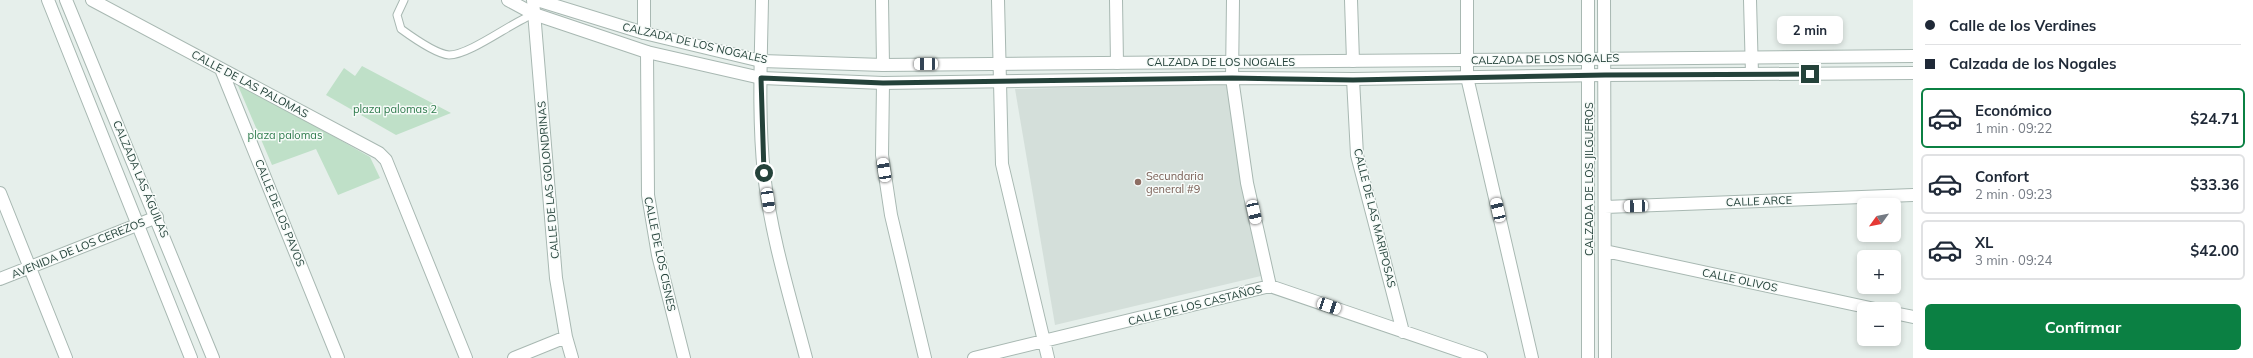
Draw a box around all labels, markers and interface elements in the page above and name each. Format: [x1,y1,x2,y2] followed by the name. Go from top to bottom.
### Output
[1777,16,1843,44] callout: 2 min
[1949,16,2096,35] text: Calle de los Verdines
[621,19,769,67] street label: CALZADA DE LOS NOGALES
[1793,22,1827,38] text: 2 min
[189,47,311,121] street label: CALLE DE LAS PALOMAS
[1471,51,1619,67] street label: CALZADA DE LOS NOGALES
[1949,54,2117,73] text: Calzada de los Nogales
[1147,55,1295,69] street label: CALZADA DE LOS NOGALES
[914,58,938,70] car
[1801,65,1819,83] route end
[534,100,562,260] street label: CALLE DE LAS GOLONDRINAS
[1927,100,1963,136] icon: car
[1975,101,2052,120] text: Económico
[353,102,438,116] park label: plaza palomas 2
[1582,102,1596,256] street label: CALZADA DE LOS JILGUEROS
[2190,109,2239,128] text: $24.71
[110,118,172,240] street label: CALZADA LAS ÁGUILAS
[1975,120,2052,136] text: 1 min · 09:22
[248,128,322,142] park label: plaza palomas
[1351,147,1399,289] street label: CALLE DE LAS MARIPOSAS
[252,157,308,269] street label: CALLE DE LOS PAVOS
[876,157,892,183] car
[755,164,773,182] route start
[1927,166,1963,202] icon: car
[1975,167,2029,186] text: Confort
[1146,169,1204,196] place label: Secundaria general #9
[2190,175,2239,194] text: $33.36
[1133,177,1143,187] marker: Secundaria general #9
[1975,186,2052,202] text: 2 min · 09:23
[760,187,776,213] car
[1726,193,1792,209] street label: CALLE ARCE
[641,195,679,313] street label: CALLE DE LOS CISNES
[1489,197,1507,223] car
[1857,198,1901,242] north arrow
[1857,198,1901,346] map controls
[1245,199,1263,225] car
[1624,200,1648,212] car
[9,215,147,281] street label: AVENIDA DE LOS CEREZOS
[1927,232,1963,268] icon: car
[1975,233,1993,252] text: XL
[2190,241,2239,260] text: $42.00
[1857,250,1901,294] button: +
[1975,252,2052,268] text: 3 min · 09:24
[1701,265,1779,295] street label: CALLE OLIVOS
[1127,282,1264,328] street label: CALLE DE LOS CASTAÑOS
[1316,296,1342,316] car
[1857,302,1901,346] button: −
[1925,304,2241,350] button: Confirmar

